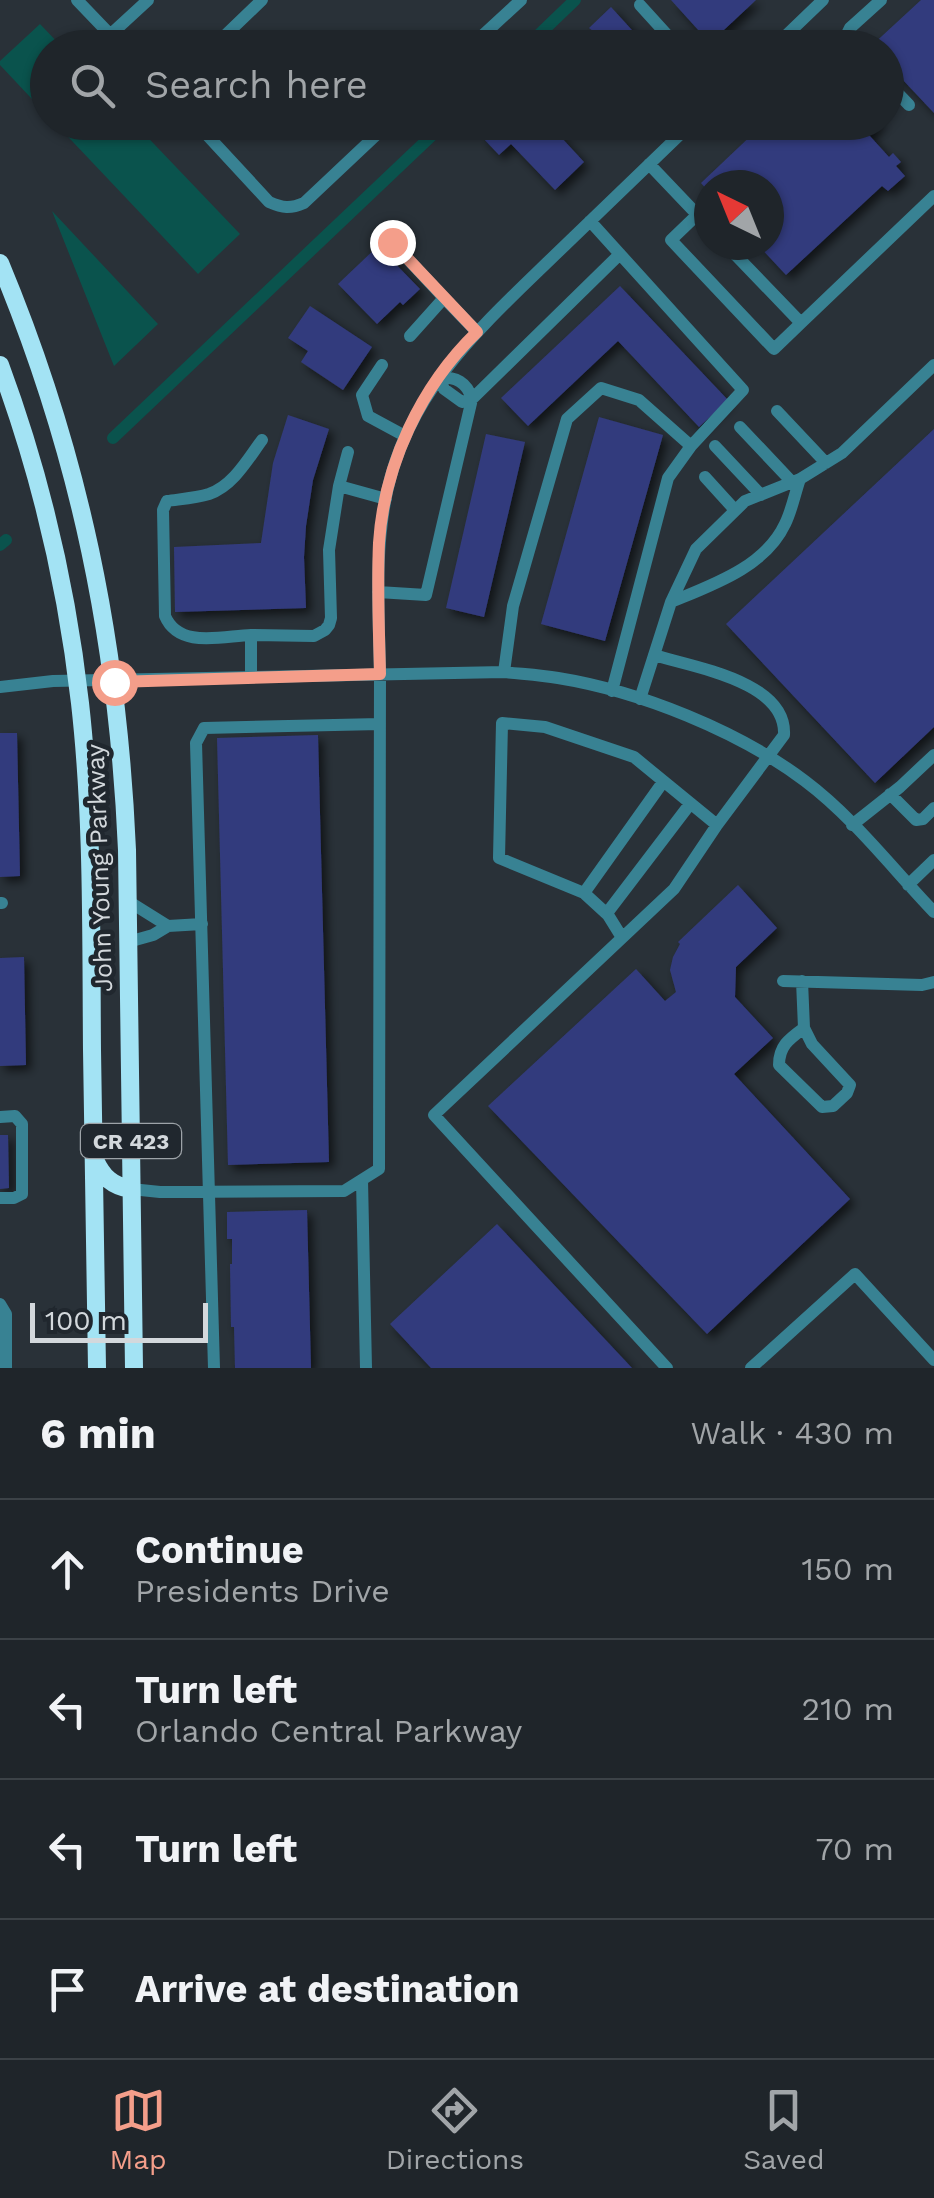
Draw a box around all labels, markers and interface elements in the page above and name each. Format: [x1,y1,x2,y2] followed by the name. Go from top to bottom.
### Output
[30,30,904,140] search box
[65,58,120,113] icon: search
[145,63,368,107] text: Search here
[694,170,784,260] north arrow
[370,220,416,266] route end
[92,660,138,706] route start
[81,743,118,993] street label: John Young Parkway
[81,1124,181,1158] road number: CR 423
[30,1298,208,1342] scale bar
[45,1304,127,1337] text: 100 m
[40,1409,156,1458] text: 6 min
[691,1414,894,1452] text: Walk · 430 m
[135,1528,304,1572] text: Continue
[40,1542,95,1597] icon: ahead
[802,1550,894,1588] text: 150 m
[135,1572,390,1610] text: Presidents Drive
[135,1668,297,1712] text: Turn left
[40,1682,95,1737] icon: left
[802,1690,894,1728] text: 210 m
[135,1712,522,1750] text: Orlando Central Parkway
[40,1822,95,1877] icon: left
[135,1827,297,1871] text: Turn left
[815,1830,894,1868] text: 70 m
[40,1962,95,2017] icon: arrive
[135,1967,520,2011] text: Arrive at destination
[110,2083,167,2176] tab: Map
[386,2083,524,2176] tab: Directions
[743,2083,824,2176] tab: Saved

